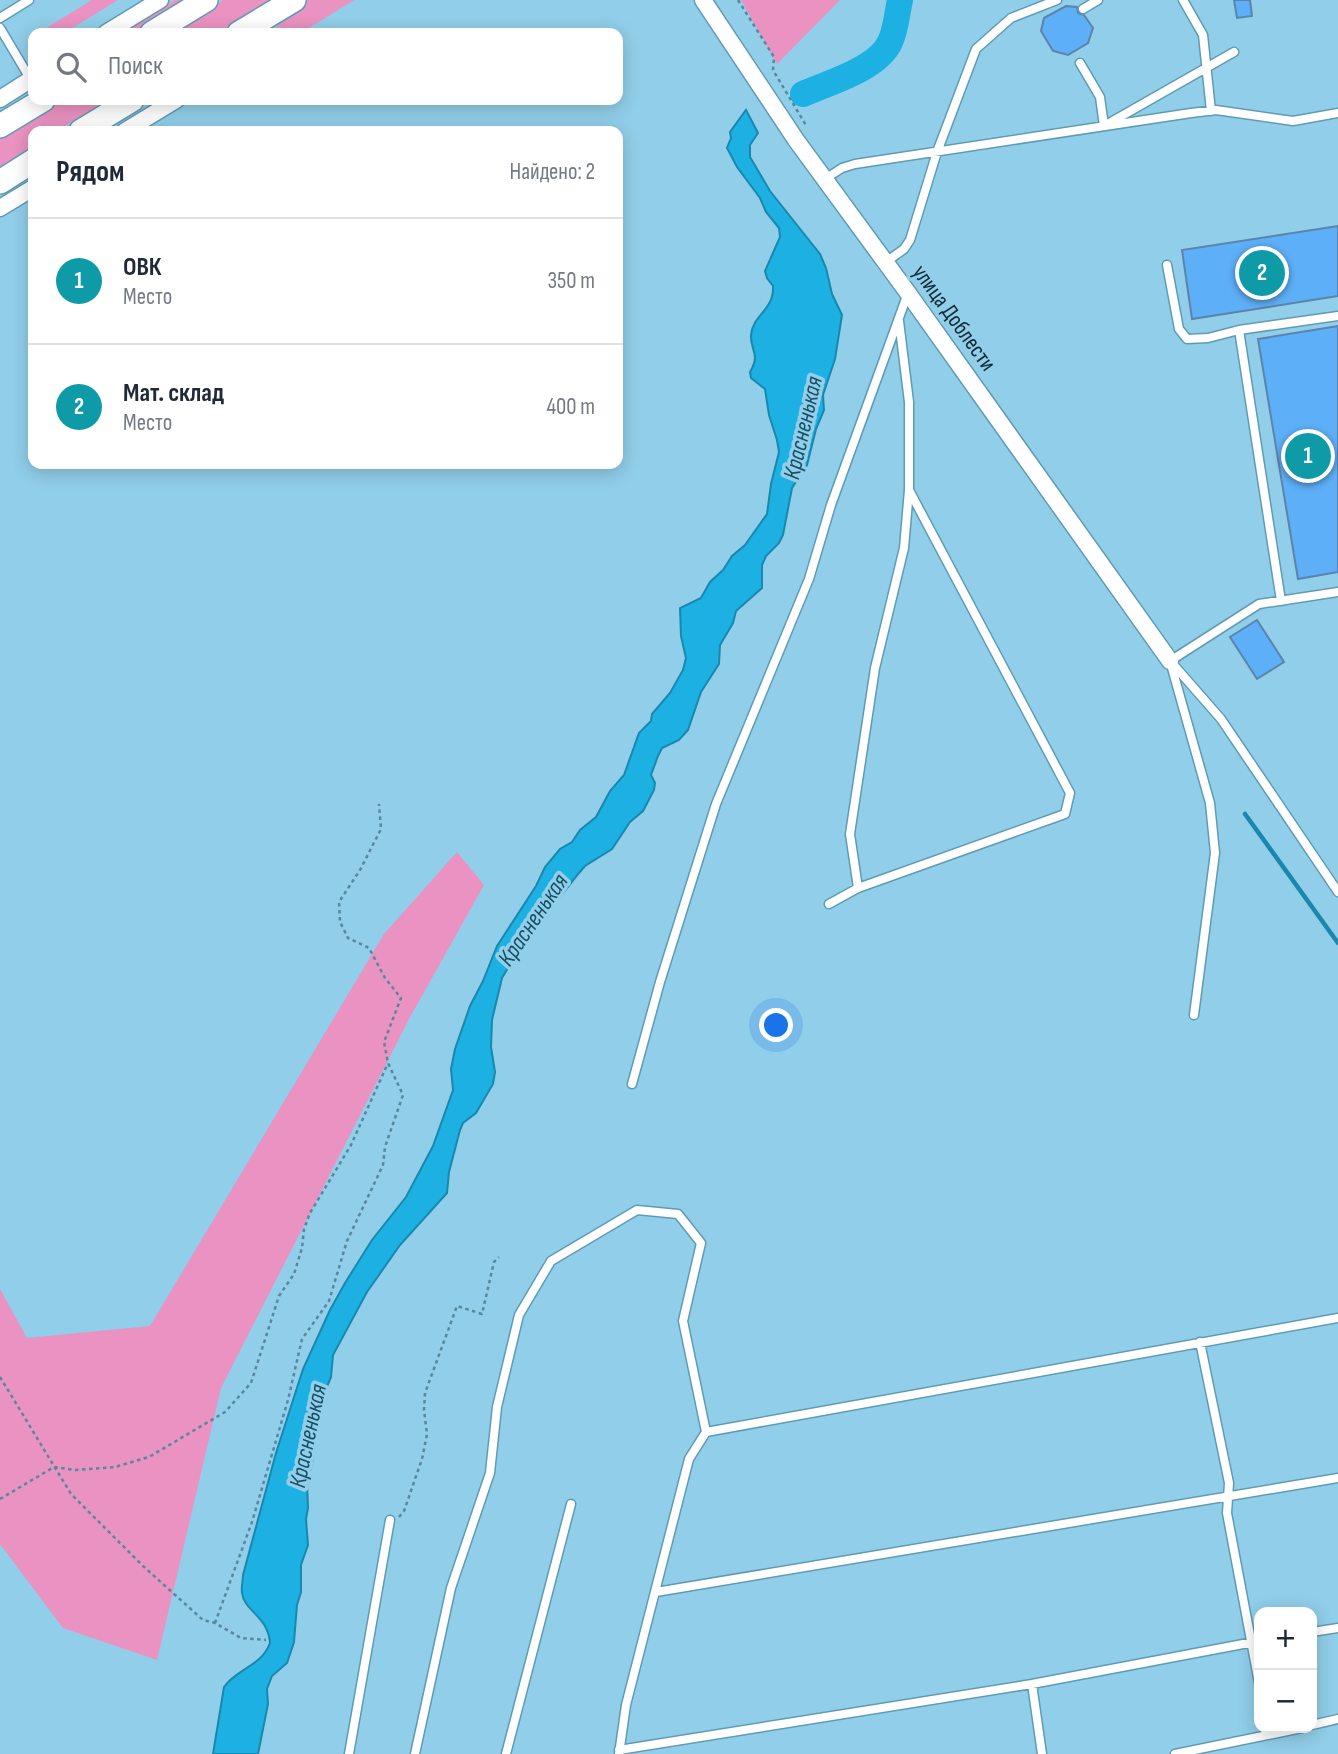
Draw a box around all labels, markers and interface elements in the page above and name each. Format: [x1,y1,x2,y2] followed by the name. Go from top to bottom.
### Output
[28,28,623,105] search box
[52,48,90,86] icon: search
[108,51,163,82] text: Поиск
[56,154,124,190] text: Рядом
[509,158,595,186] text: Найдено: 2
[1239,247,1285,299] pin: 2
[123,252,162,283] text: ОВК
[906,259,1002,377] street label: улица Доблести
[74,267,84,295] text: 1
[547,267,595,295] text: 350 m
[123,283,172,311] text: Место
[777,373,829,482] water label: Красненькая
[123,378,224,409] text: Мат. склад
[74,393,84,421] text: 2
[546,393,595,421] text: 400 m
[123,409,172,437] text: Место
[1285,430,1331,482] pin: 1
[492,868,575,972] water label: Красненькая
[759,1008,793,1042] your location
[283,1381,333,1490] water label: Красненькая
[1254,1607,1317,1733] map controls
[1254,1607,1317,1670] button: +
[1254,1670,1317,1733] button: −

